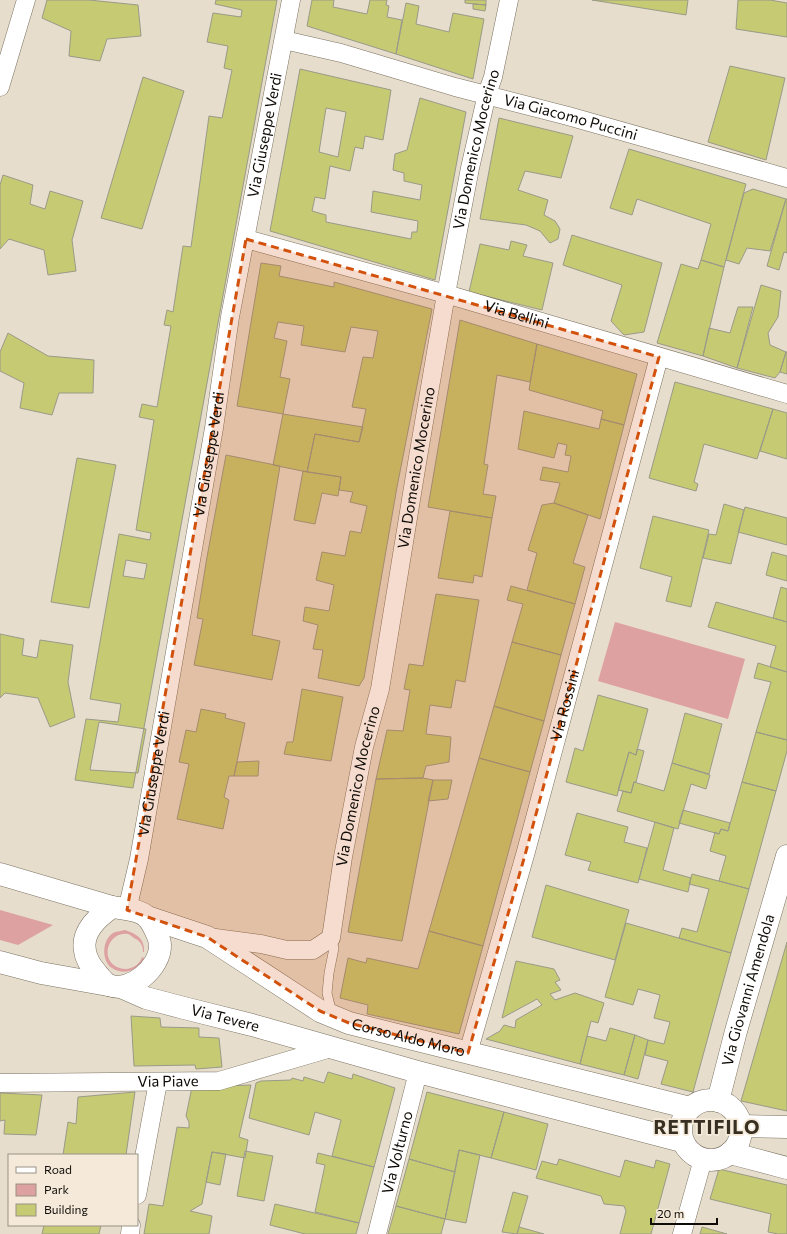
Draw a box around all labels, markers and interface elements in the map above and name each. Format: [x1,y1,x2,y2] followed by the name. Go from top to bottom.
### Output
[448,68,502,231] street label: Via Domenico Mocerino
[243,71,285,199] street label: Via Giuseppe Verdi
[502,90,640,143] street label: Via Giacomo Puccini
[482,296,551,332] street label: Via Bellini
[393,385,438,550] street label: Via Domenico Mocerino
[189,390,227,518] street label: Via Giuseppe Verdi
[546,667,583,743] street label: Via Rossini
[332,704,383,868] street label: Via Domenico Mocerino
[133,709,173,838] street label: Via Giuseppe Verdi
[717,912,778,1068] street label: Via Giovanni Amendola
[189,1000,262,1035] street label: Via Tevere
[350,1014,467,1060] street label: Corso Aldo Moro
[137,1071,199,1090] street label: Via Piave
[377,1109,416,1196] street label: Via Volturno
[653,1115,761,1138] district label: RETTIFILO
[8,1154,138,1226] legend
[44,1162,72,1176] text: Road
[44,1182,70,1196] text: Park
[651,1200,717,1226] scale bar
[44,1202,88,1216] text: Building
[657,1206,684,1220] text: 20 m

